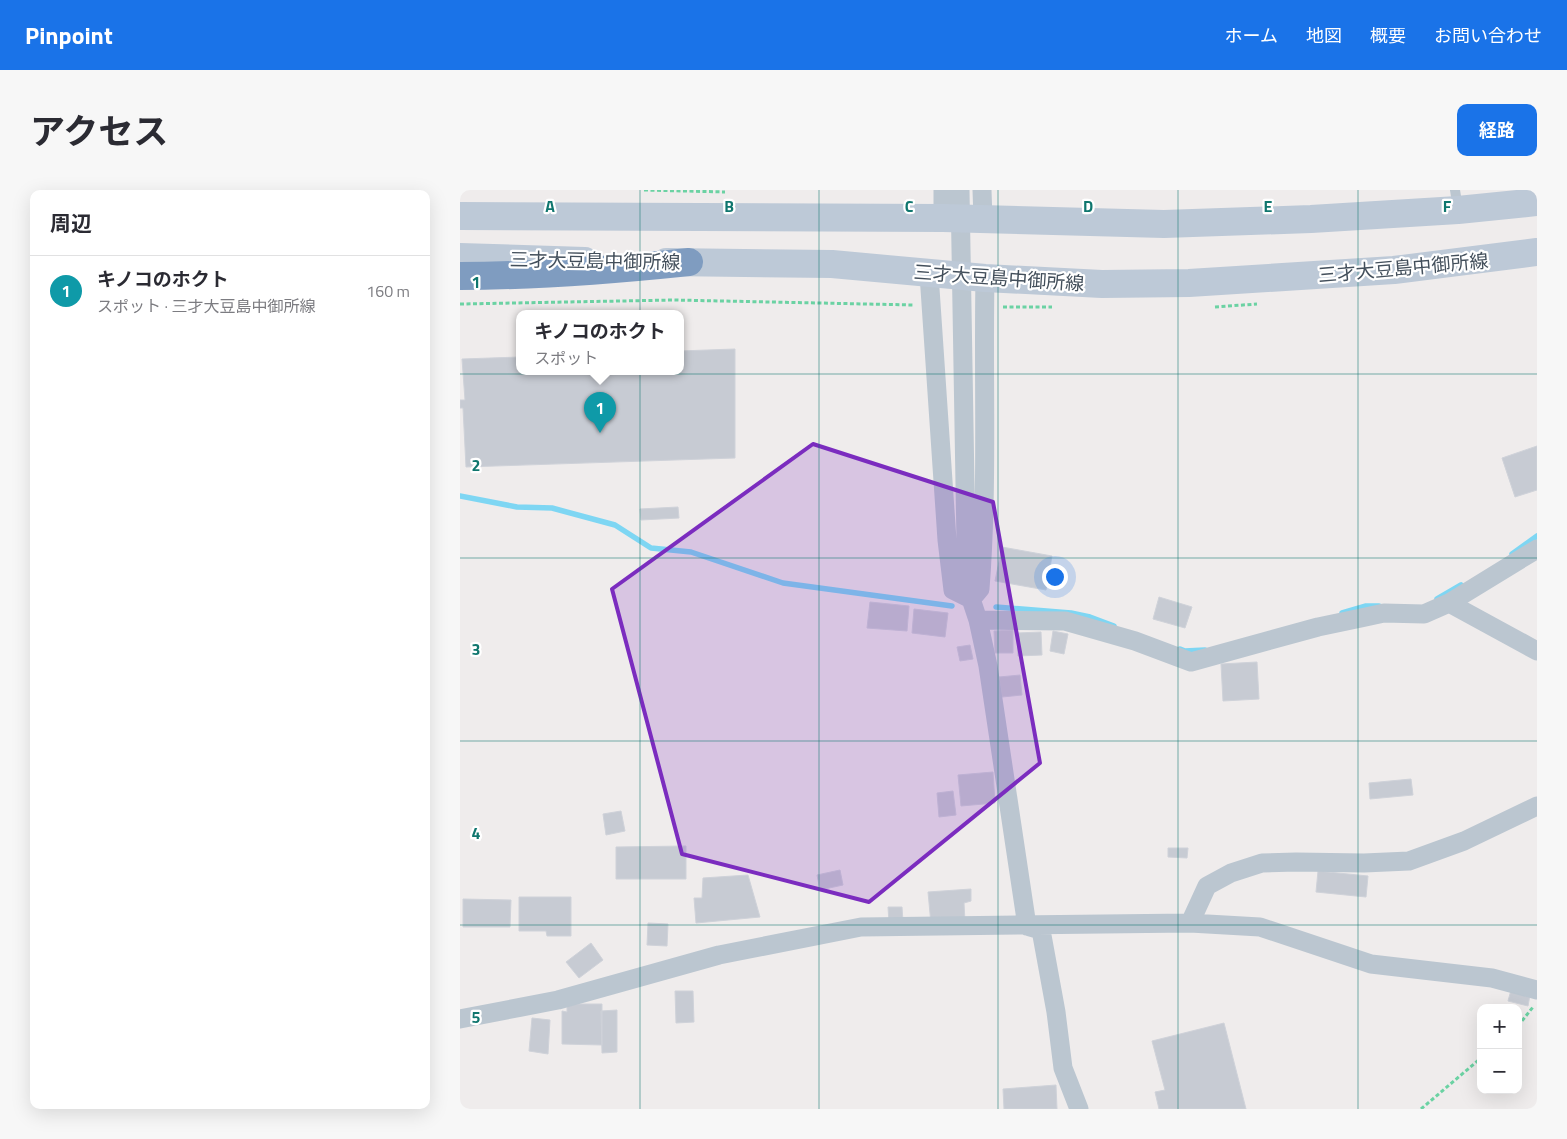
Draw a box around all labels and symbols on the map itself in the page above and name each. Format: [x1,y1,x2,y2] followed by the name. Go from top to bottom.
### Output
[545,194,555,218] text: A
[724,194,734,218] text: B
[905,194,914,218] text: C
[1083,194,1093,218] text: D
[1264,194,1273,218] text: E
[1443,194,1452,218] text: F
[509,244,681,276] street label: 三才大豆島中御所線
[1317,245,1489,289] street label: 三才大豆島中御所線
[913,257,1085,297] street label: 三才大豆島中御所線
[472,270,480,294] text: 1
[584,392,616,433] pin: 1
[472,453,480,477] text: 2
[1042,564,1068,590] your location
[472,637,480,661] text: 3
[472,821,481,845] text: 4
[472,1005,481,1029] text: 5

